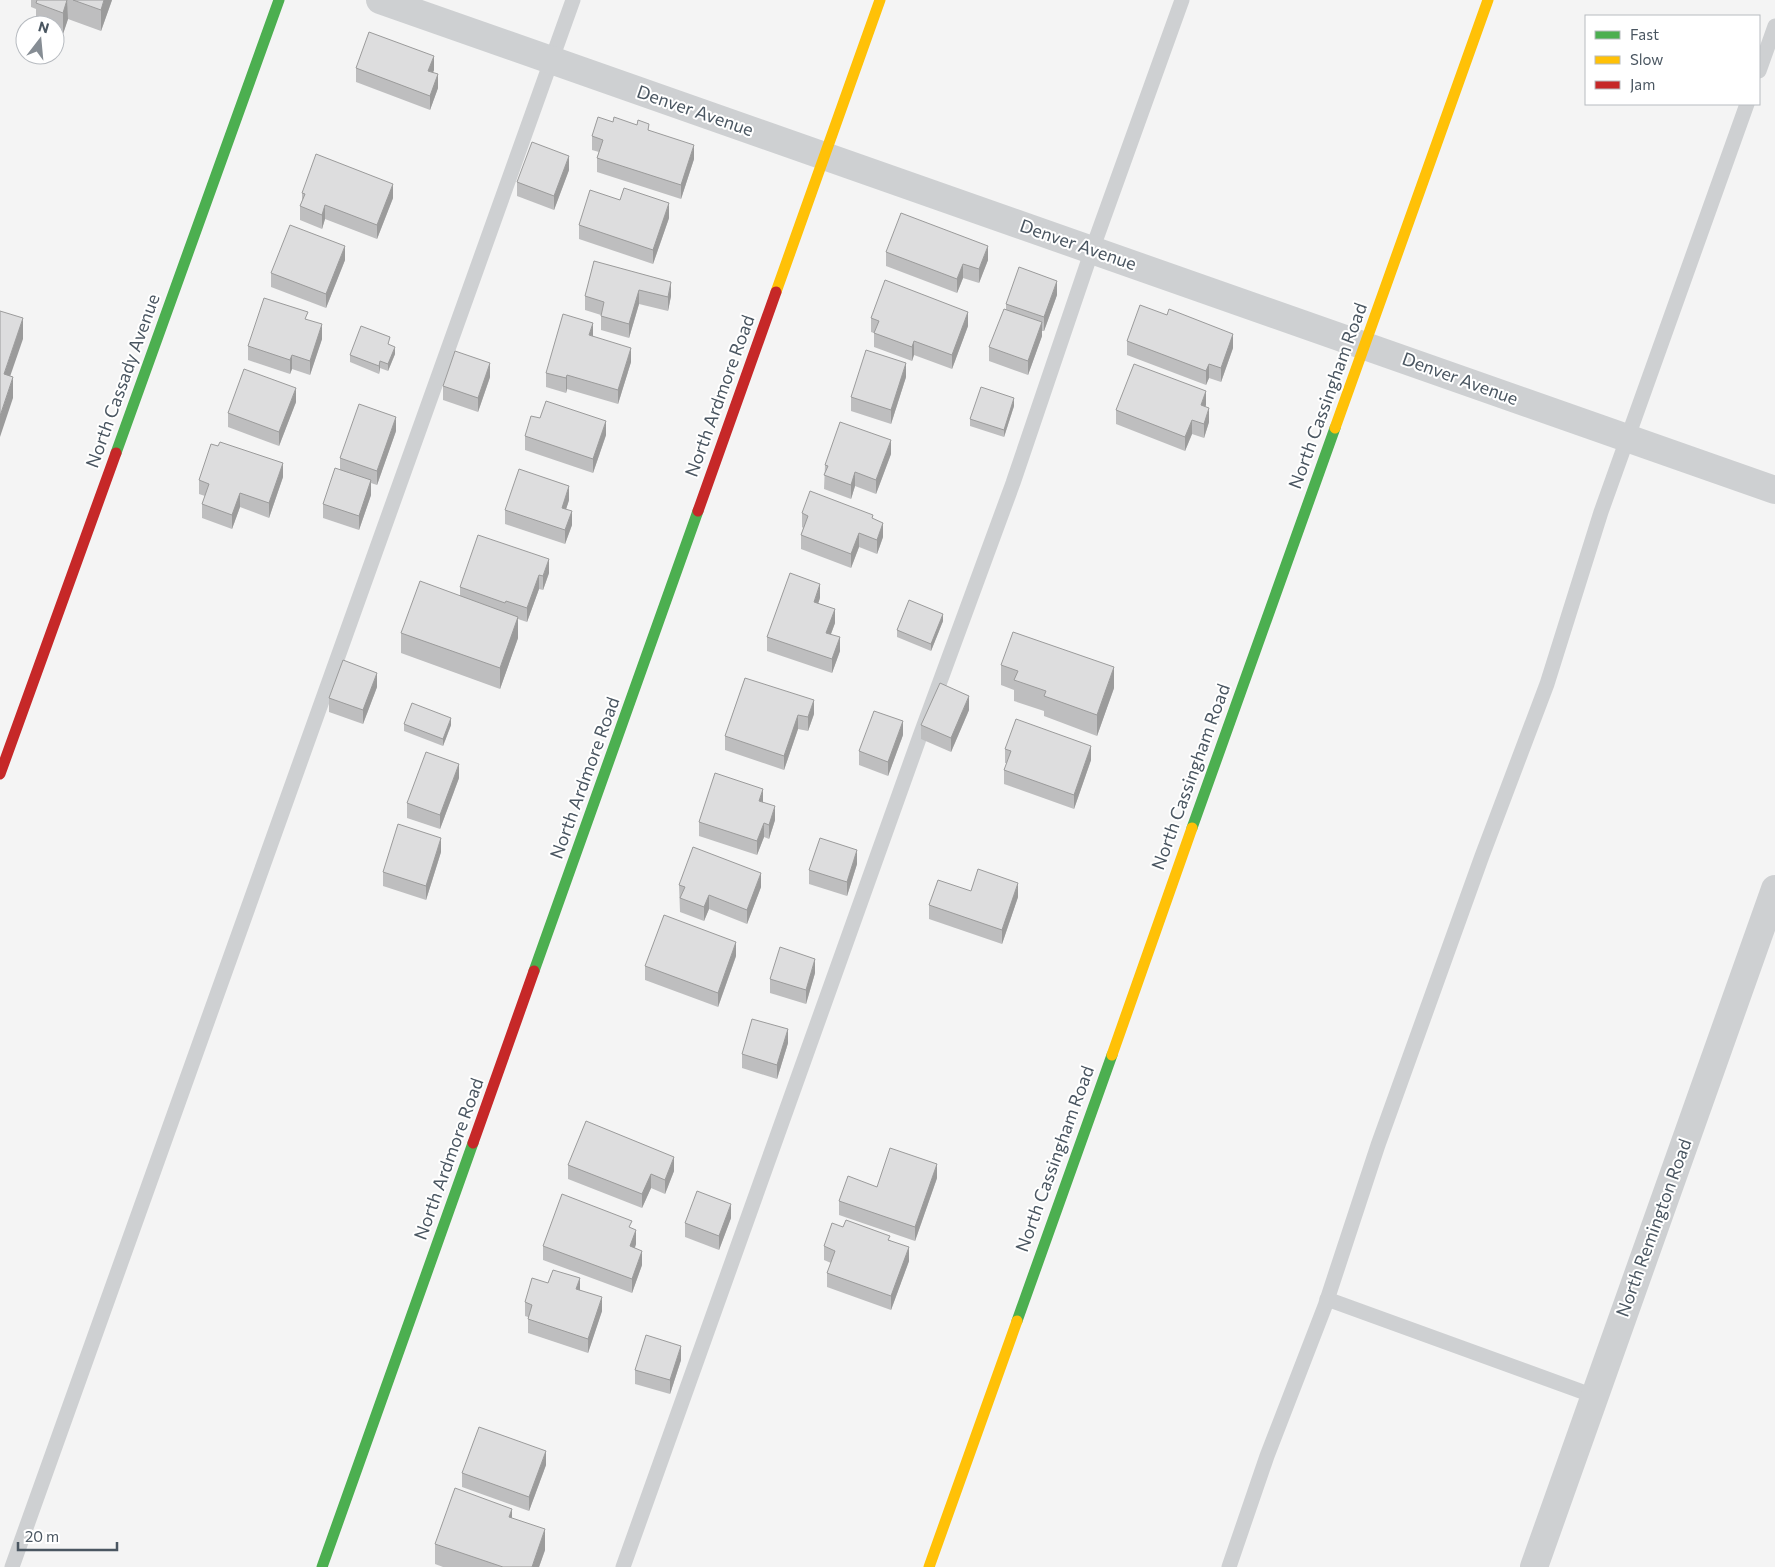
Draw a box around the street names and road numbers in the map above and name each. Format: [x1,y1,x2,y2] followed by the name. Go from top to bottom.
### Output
[634,80,757,140] street label: Denver Avenue
[1017,214,1140,274] street label: Denver Avenue
[80,291,164,471] street label: North Cassady Avenue
[1283,300,1371,492] street label: North Cassingham Road
[680,312,759,480] street label: North Ardmore Road
[1399,347,1521,409] street label: Denver Avenue
[1146,681,1234,873] street label: North Cassingham Road
[545,694,624,862] street label: North Ardmore Road
[1010,1063,1098,1255] street label: North Cassingham Road
[409,1075,488,1243] street label: North Ardmore Road
[1611,1136,1696,1320] street label: North Remington Road

